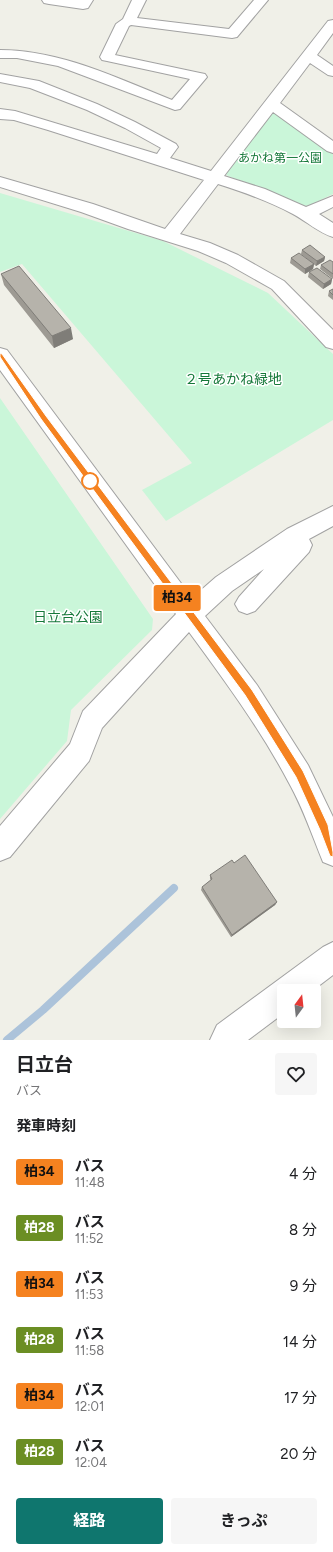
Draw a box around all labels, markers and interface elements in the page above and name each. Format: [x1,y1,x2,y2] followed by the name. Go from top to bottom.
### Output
[238,151,322,165] park label: あかね第一公園
[184,371,282,388] park label: ２号あかね緑地
[81,472,99,490] unlabelled marker
[154,585,200,611] line badge: 柏34
[162,589,192,606] text: 柏34
[33,609,103,626] park label: 日立台公園
[277,984,321,1028] north arrow
[277,984,321,1028] map controls
[16,1053,73,1076] text: 日立台
[275,1053,317,1095] button: heart
[16,1083,42,1098] text: バス
[16,1117,76,1135] text: 発車時刻
[75,1157,105,1175] text: バス
[24,1163,55,1180] text: 柏34
[289,1165,317,1183] text: 4 分
[75,1175,105,1190] text: 11:48
[75,1213,105,1231] text: バス
[24,1219,55,1236] text: 柏28
[289,1221,317,1239] text: 8 分
[75,1231,103,1246] text: 11:52
[75,1269,105,1287] text: バス
[24,1275,55,1292] text: 柏34
[290,1277,317,1295] text: 9 分
[75,1287,103,1302] text: 11:53
[75,1325,105,1343] text: バス
[24,1331,55,1348] text: 柏28
[283,1333,317,1351] text: 14 分
[75,1343,104,1358] text: 11:58
[75,1381,105,1399] text: バス
[24,1387,55,1404] text: 柏34
[284,1389,317,1407] text: 17 分
[75,1399,104,1414] text: 12:01
[75,1437,105,1455] text: バス
[24,1443,55,1460] text: 柏28
[280,1445,317,1463] text: 20 分
[75,1455,107,1470] text: 12:04
[16,1498,163,1544] button: 経路
[171,1498,317,1544] button: きっぷ

